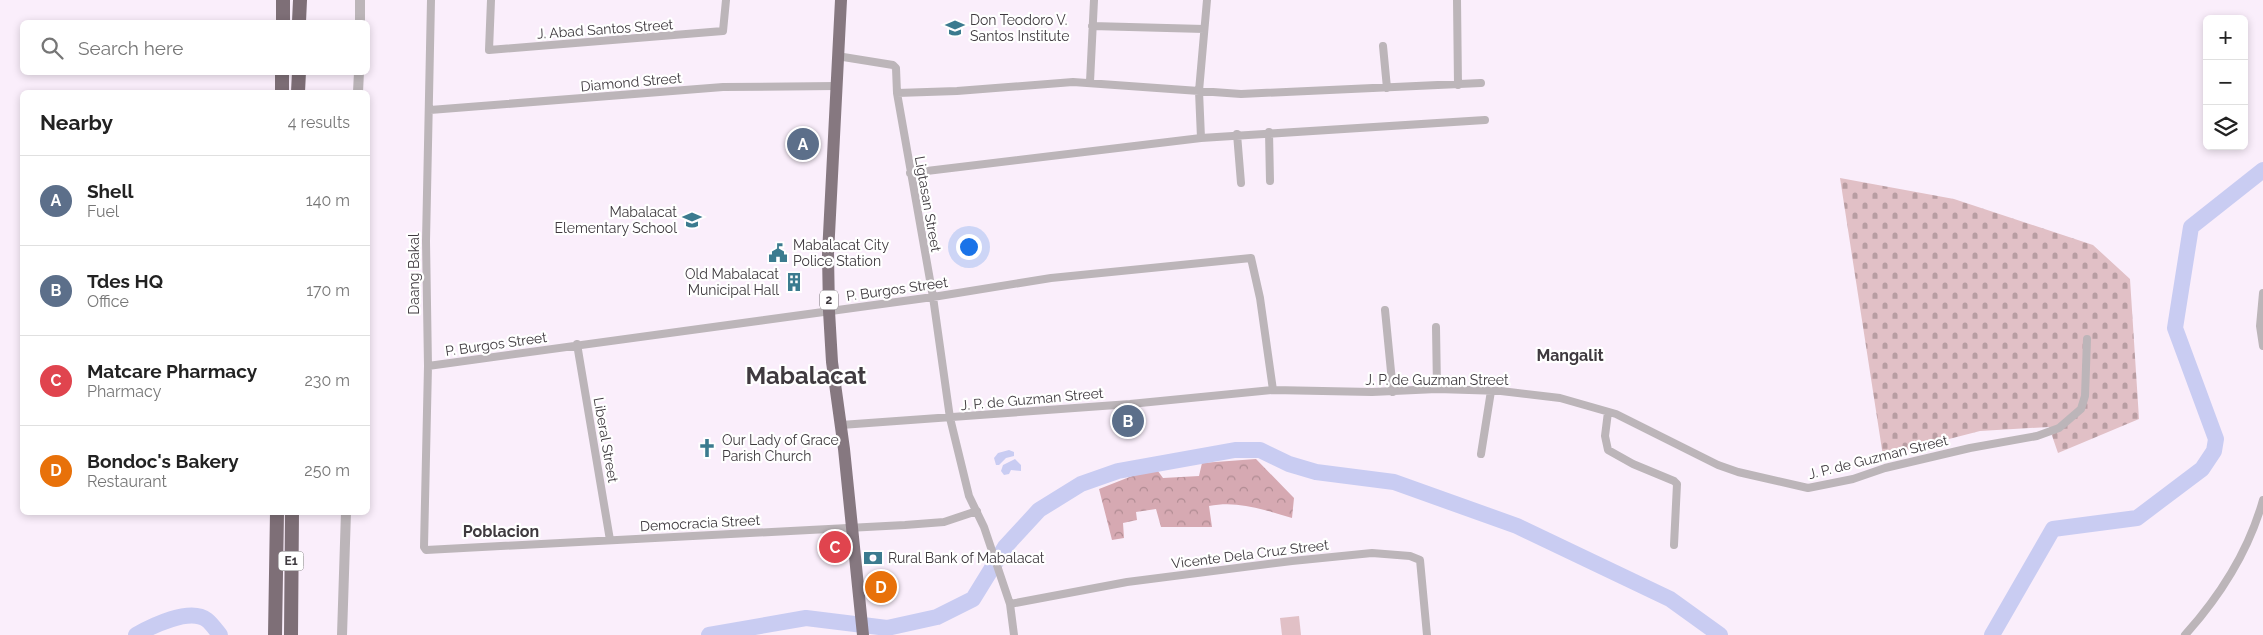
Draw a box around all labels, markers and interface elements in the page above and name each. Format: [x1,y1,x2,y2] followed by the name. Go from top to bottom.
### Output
[970,12,1069,44] place label: Don Teodoro V. Santos Institute
[2203,15,2248,150] map controls
[2203,15,2248,60] button: +
[536,16,674,42] street label: J. Abad Santos Street
[944,17,966,39] school or university icon: Don Teodoro V. Santos Institute
[20,20,370,75] search box
[38,34,66,62] icon: search
[78,37,184,59] text: Search here
[2203,60,2248,105] button: −
[580,70,682,94] street label: Diamond Street
[2203,105,2248,150] button: layers
[40,110,113,135] text: Nearby
[288,113,350,132] text: 4 results
[787,125,819,163] pin: A
[912,155,944,254] street label: Ligtasan Street
[87,180,134,202] text: Shell
[51,191,61,210] text: A
[306,191,350,210] text: 140 m
[87,202,119,221] text: Fuel
[554,204,677,236] place label: Mabalacat Elementary School
[681,209,703,231] school or university icon: Mabalacat Elementary School
[406,233,422,315] street label: Daang Bakal
[956,234,982,260] your location
[793,237,889,269] place label: Mabalacat City Police Station
[767,242,789,264] public building icon: Mabalacat City Police Station
[685,266,779,298] place label: Old Mabalacat Municipal Hall
[87,270,163,292] text: Tdes HQ
[783,271,805,293] building icon: Old Mabalacat Municipal Hall
[845,274,949,304] street label: P. Burgos Street
[51,281,61,300] text: B
[306,281,350,300] text: 170 m
[820,290,838,310] road number: 2
[87,292,129,311] text: Office
[444,329,548,359] street label: P. Burgos Street
[1536,346,1604,365] district label: Mangalit
[87,360,257,382] text: Matcare Pharmacy
[745,361,867,390] district label: Mabalacat
[51,371,61,390] text: C
[305,371,350,390] text: 230 m
[1365,372,1509,388] street label: J. P. de Guzman Street
[87,382,161,401] text: Pharmacy
[960,385,1104,413] street label: J. P. de Guzman Street
[591,396,621,484] street label: Liberal Street
[1112,402,1144,440] pin: B
[722,432,839,464] place label: Our Lady of Grace Parish Church
[1807,432,1950,482] street label: J. P. de Guzman Street
[696,437,718,459] church icon: Our Lady of Grace Parish Church
[87,450,239,472] text: Bondoc's Bakery
[50,461,62,480] text: D
[304,461,350,480] text: 250 m
[87,472,167,491] text: Restaurant
[639,512,761,534] street label: Democracia Street
[463,522,539,541] district label: Poblacion
[819,528,851,566] pin: C
[1171,536,1330,572] street label: Vicente Dela Cruz Street
[862,547,884,569] bank icon: Rural Bank of Mabalacat
[888,550,1045,566] place label: Rural Bank of Mabalacat
[278,552,304,570] road number: E1
[865,568,897,606] pin: D

